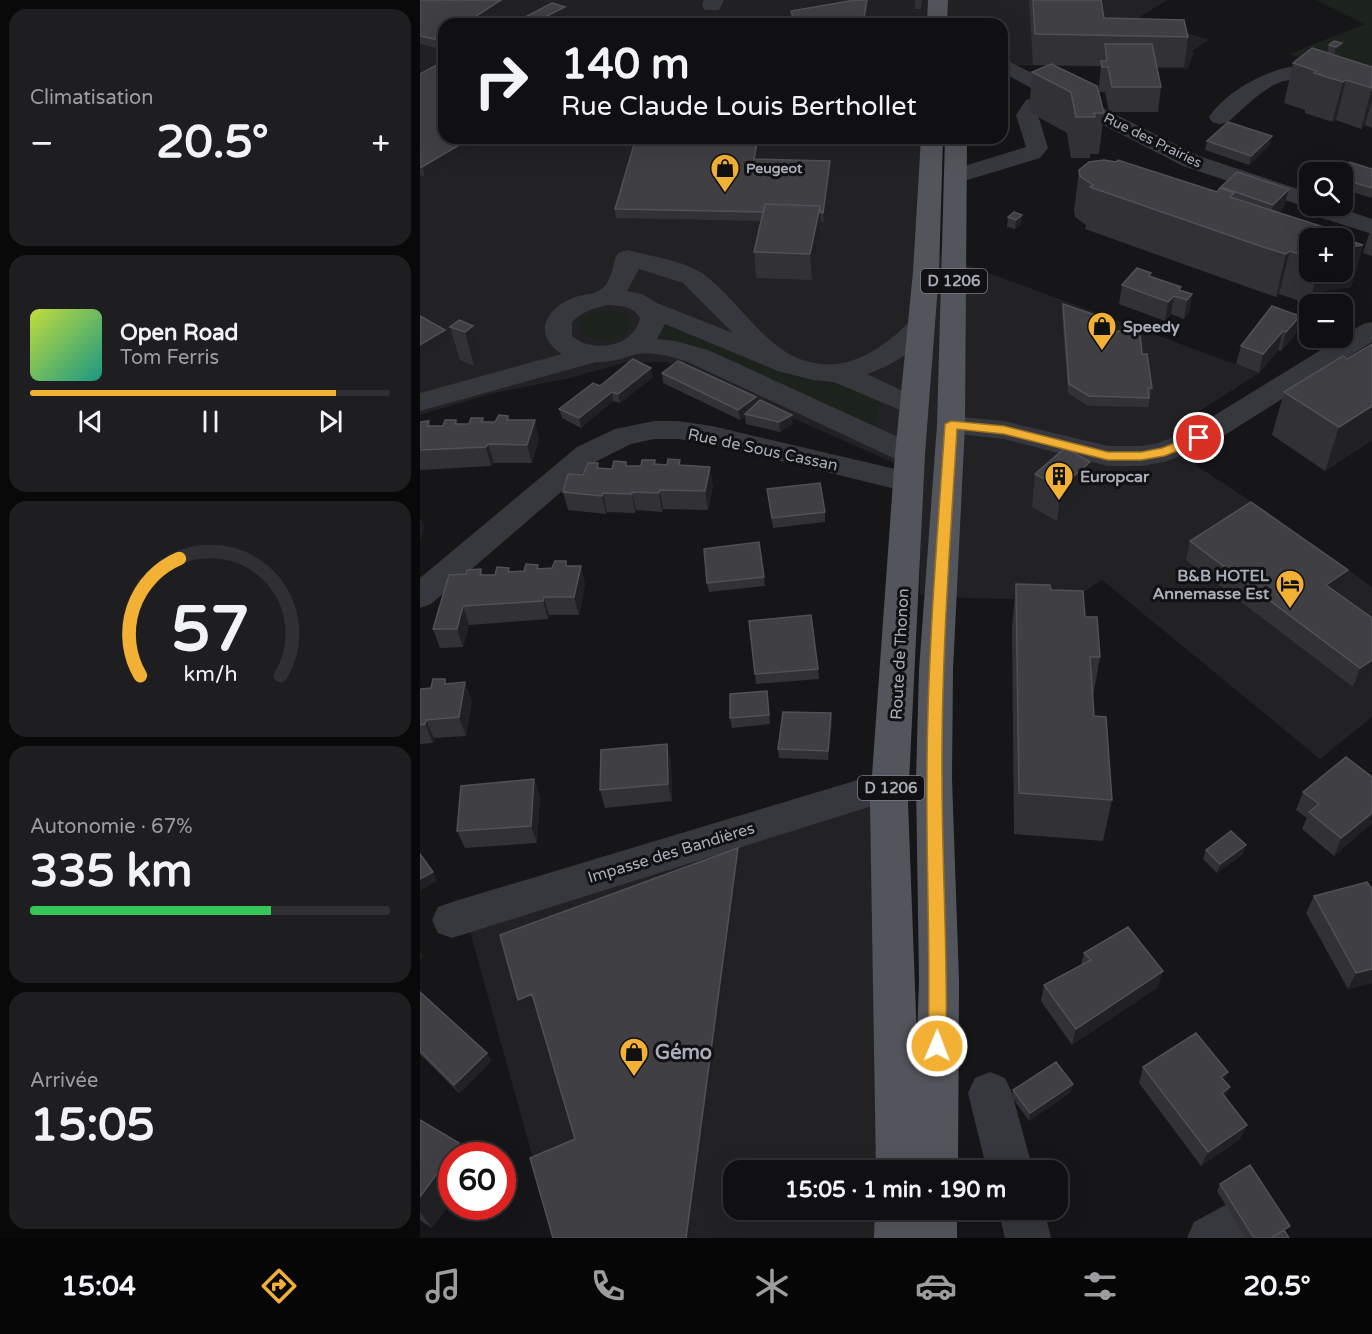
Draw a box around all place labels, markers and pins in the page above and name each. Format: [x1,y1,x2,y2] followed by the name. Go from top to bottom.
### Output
[709,152,741,194] shop icon: Peugeot
[746,160,803,177] place label: Peugeot
[1086,310,1118,352] shop icon: Speedy
[1123,317,1180,337] place label: Speedy
[1173,412,1224,463] pin
[1043,460,1075,502] building icon: Europcar
[1080,467,1150,487] place label: Europcar
[1153,566,1270,604] place label: B&B HOTEL Annemasse Est
[1274,568,1306,610] hotel icon: B&B HOTEL Annemasse Est
[618,1036,650,1078] shop icon: Gémo
[655,1041,712,1065] place label: Gémo

